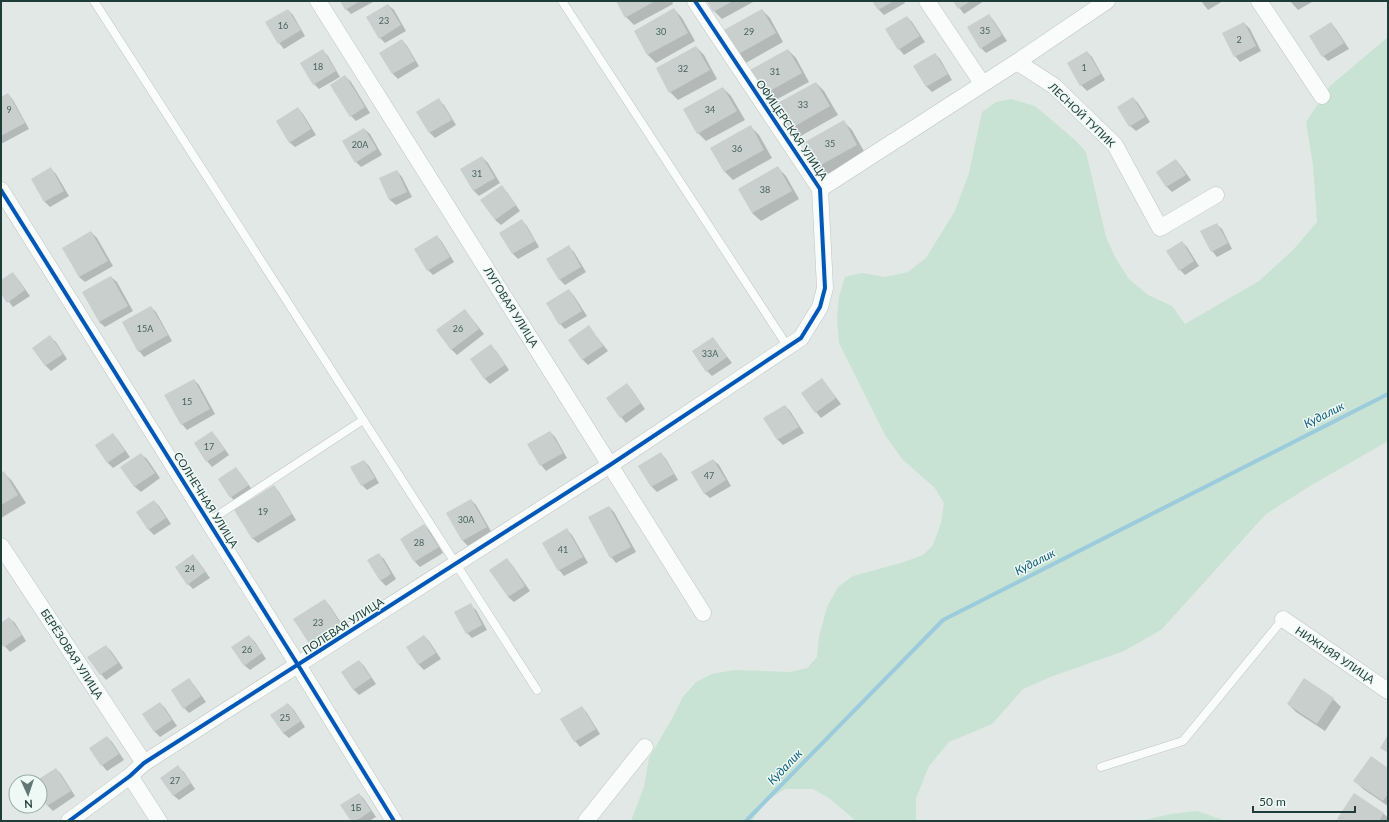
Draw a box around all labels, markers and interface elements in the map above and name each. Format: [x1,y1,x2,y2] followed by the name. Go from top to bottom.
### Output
[379,15,389,26] house number: 23
[278,20,288,31] house number: 16
[980,25,990,36] house number: 35
[656,26,666,37] house number: 30
[744,26,754,37] house number: 29
[1236,34,1242,45] house number: 2
[313,61,323,72] house number: 18
[1081,62,1087,73] house number: 1
[678,63,688,74] house number: 32
[770,66,780,77] house number: 31
[754,77,831,183] street label: ОФИЦЕРСКАЯ УЛИЦА
[1046,79,1119,150] street label: ЛЕСНОЙ ТУПИК
[798,99,808,110] house number: 33
[6,104,12,115] house number: 9
[705,104,715,115] house number: 34
[825,138,835,149] house number: 35
[352,139,369,150] house number: 20А
[732,143,742,154] house number: 36
[472,168,482,179] house number: 31
[760,184,770,195] house number: 38
[481,263,542,350] street label: ЛУГОВАЯ УЛИЦА
[137,323,154,334] house number: 15А
[453,323,463,334] house number: 26
[702,348,719,359] house number: 33А
[182,396,192,407] house number: 15
[1301,398,1347,431] water label: Кудалик
[204,441,214,452] house number: 17
[172,449,241,550] street label: СОЛНЕЧНАЯ УЛИЦА
[704,470,714,481] house number: 47
[258,506,268,517] house number: 19
[458,514,475,525] house number: 30А
[414,537,424,548] house number: 28
[558,544,568,555] house number: 41
[1012,545,1058,578] water label: Кудалик
[185,563,195,574] house number: 24
[300,594,386,657] street label: ПОЛЕВАЯ УЛИЦА
[39,606,107,702] street label: БЕРЁЗОВАЯ УЛИЦА
[313,617,323,628] house number: 23
[1293,623,1378,686] street label: НИЖНЯЯ УЛИЦА
[242,644,252,655] house number: 26
[280,712,290,723] house number: 25
[764,746,805,788] water label: Кудалик
[8,774,48,814] north arrow
[170,775,180,786] house number: 27
[1253,788,1355,814] scale bar
[1259,794,1286,809] text: 50 m
[24,798,33,811] text: N
[351,802,362,813] house number: 1Б

